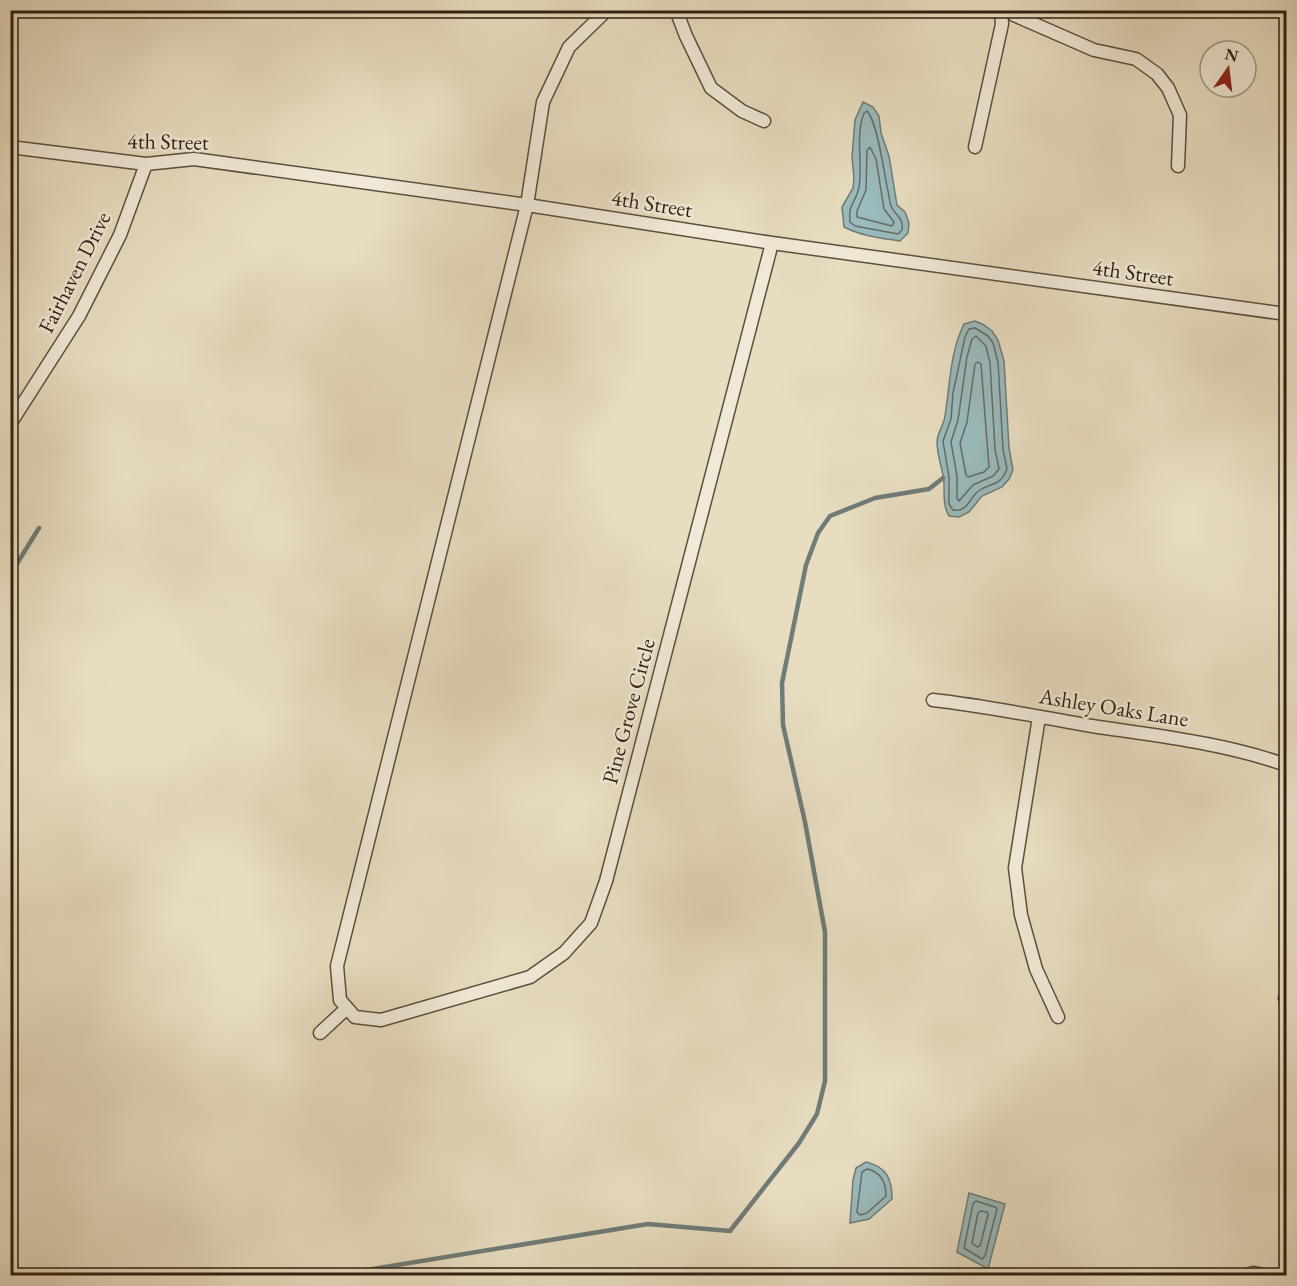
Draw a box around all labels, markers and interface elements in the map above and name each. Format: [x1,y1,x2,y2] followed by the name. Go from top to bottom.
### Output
[1198,39,1258,99] north arrow
[1223,43,1240,67] text: N
[127,126,209,157] street label: 4th Street
[609,183,695,224] street label: 4th Street
[31,206,118,338] street label: Fairhaven Drive
[1091,252,1175,293] street label: 4th Street
[595,635,662,787] street label: Pine Grove Circle
[1036,681,1191,734] street label: Ashley Oaks Lane

